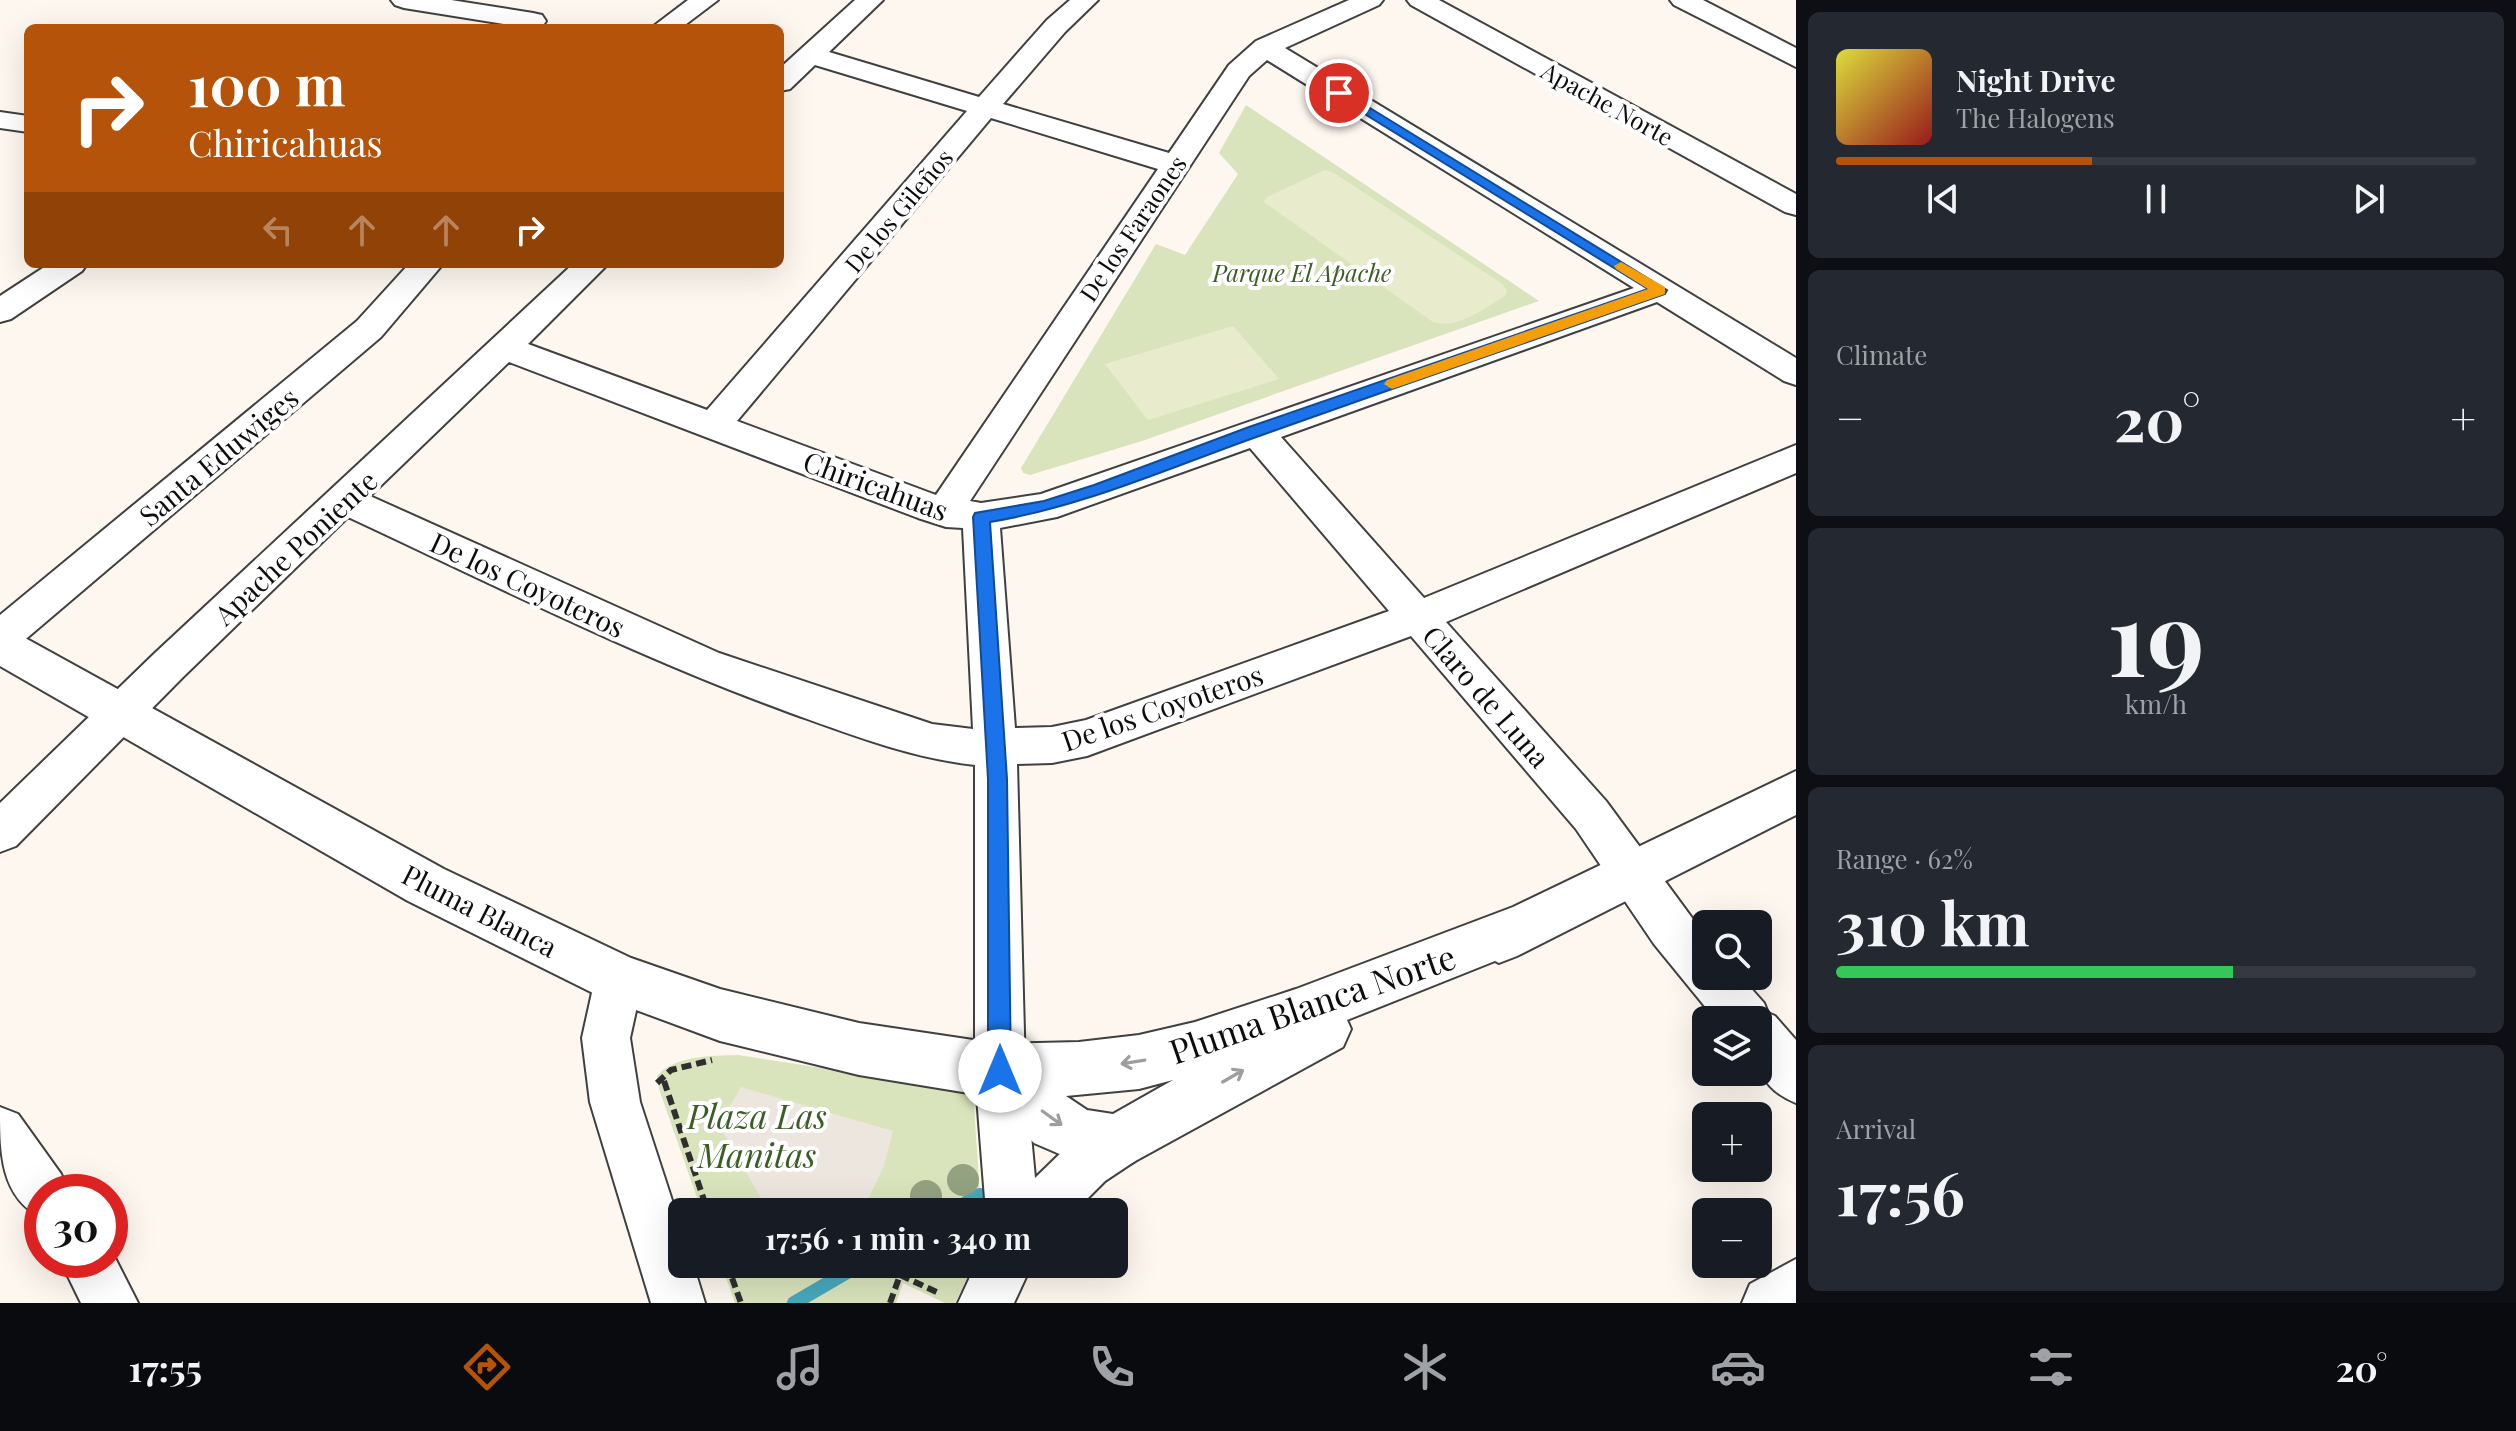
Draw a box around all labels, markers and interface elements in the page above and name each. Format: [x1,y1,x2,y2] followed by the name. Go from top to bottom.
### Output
[188,46,345,121] text: 100 m
[1536,53,1680,152] street label: Apache Norte
[56,56,160,160] icon: right
[1305,59,1373,127] pin
[1956,60,2116,100] text: Night Drive
[1317,71,1361,115] icon: arrive
[1956,100,2115,135] text: The Halogens
[188,118,383,166] text: Chiricahuas
[837,141,959,279] street label: De los Gileños
[1071,149,1193,307] street label: De los Faraones
[1921,177,1965,221] icon: previous
[2134,177,2178,221] icon: pause
[2347,177,2391,221] icon: next
[256,208,300,252] icon: left
[340,208,384,252] icon: ahead
[424,208,468,252] icon: ahead
[508,208,552,252] icon: right
[1212,256,1391,288] park label: Parque El Apache
[1836,337,1927,372] text: Climate
[2114,377,2201,457] text: 20°
[131,379,305,533] street label: Santa Eduwiges
[1836,387,1864,446] text: −
[2450,387,2476,446] text: +
[799,442,953,528] street label: Chiricahuas
[205,462,385,633] street label: Apache Poniente
[425,523,631,645] street label: De los Coyoteros
[2107,564,2205,703] text: 19
[1415,617,1559,775] street label: Claro de Luna
[1056,655,1268,759] street label: De los Coyoteros
[2125,686,2187,721] text: km/h
[1836,841,1973,876] text: Range · 62%
[396,855,564,965] street label: Pluma Blanca
[1836,881,2030,961] text: 310 km
[1692,910,1772,1278] map controls
[1692,910,1772,990] button: search
[1163,932,1461,1074] street label: Pluma Blanca Norte
[1692,1006,1772,1086] button: layers
[958,1029,1042,1113] position arrow
[1121,1055,1146,1070] one-way arrow
[1221,1068,1244,1084] one-way arrow
[685,1092,827,1177] park label: Plaza Las Manitas
[1692,1102,1772,1182] button: +
[1040,1110,1062,1127] one-way arrow
[1836,1111,1916,1146] text: Arrival
[1836,1151,1965,1231] text: 17:56
[24,1174,128,1278] speed limit sign: 30
[1692,1198,1772,1278] button: −
[765,1218,1031,1258] text: 17:56 · 1 min · 340 m
[459,1339,515,1395] icon: directions
[772,1339,828,1395] icon: music
[1084,1339,1140,1395] icon: phone
[1397,1339,1453,1395] icon: climate
[1710,1339,1766,1395] icon: car
[2023,1339,2079,1395] icon: filters
[128,1343,202,1391] text: 17:55
[2336,1343,2388,1391] text: 20°

